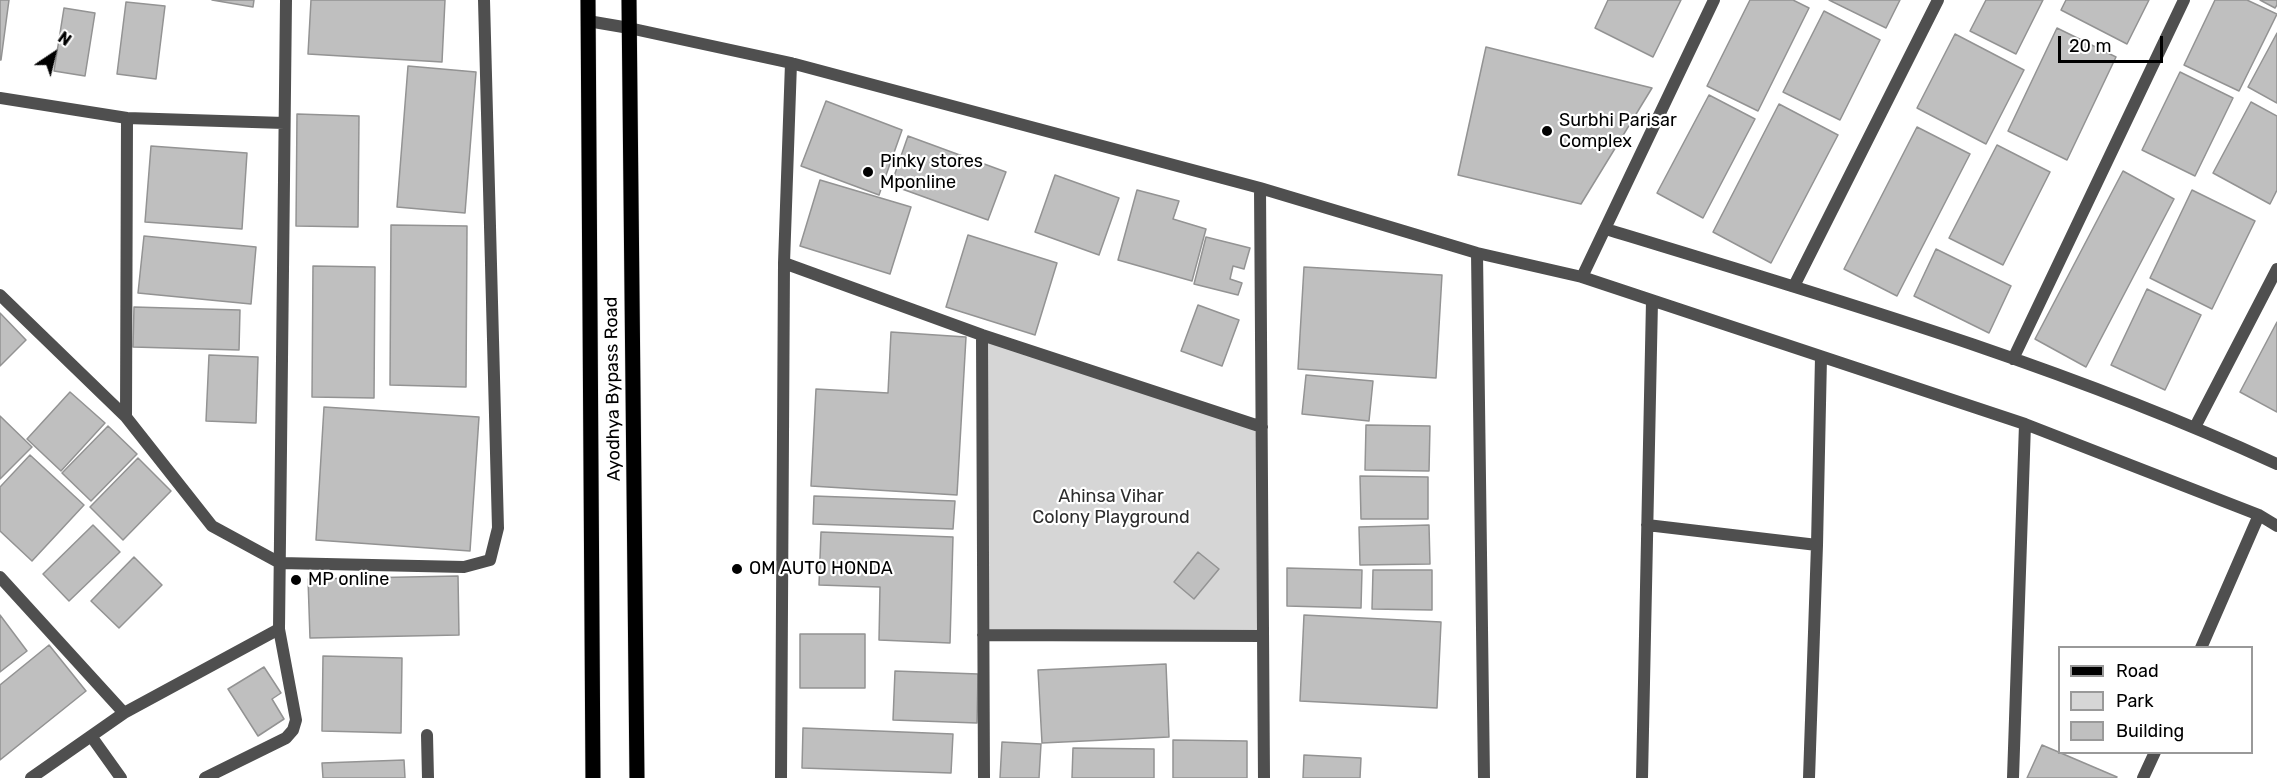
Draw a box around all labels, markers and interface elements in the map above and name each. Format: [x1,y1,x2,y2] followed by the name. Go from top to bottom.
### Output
[24,24,84,84] north arrow
[2061,24,2166,62] scale bar
[54,28,75,50] text: N
[2069,35,2111,57] text: 20 m
[1559,110,1677,152] place label: Surbhi Parisar Complex
[1540,124,1554,138] marker: Surbhi Parisar Complex
[880,151,983,194] place label: Pinky stores Mponline
[861,165,875,179] marker: Pinky stores Mponline
[601,296,625,482] street label: Ayodhya Bypass Road
[1032,486,1190,528] park label: Ahinsa Vihar Colony Playground
[749,558,893,580] place label: OM AUTO HONDA
[730,562,744,576] marker: OM AUTO HONDA
[308,569,389,591] place label: MP online
[289,573,303,587] marker: MP online
[2058,646,2253,754] legend
[2116,660,2159,682] text: Road
[2116,690,2153,712] text: Park
[2116,720,2184,742] text: Building

